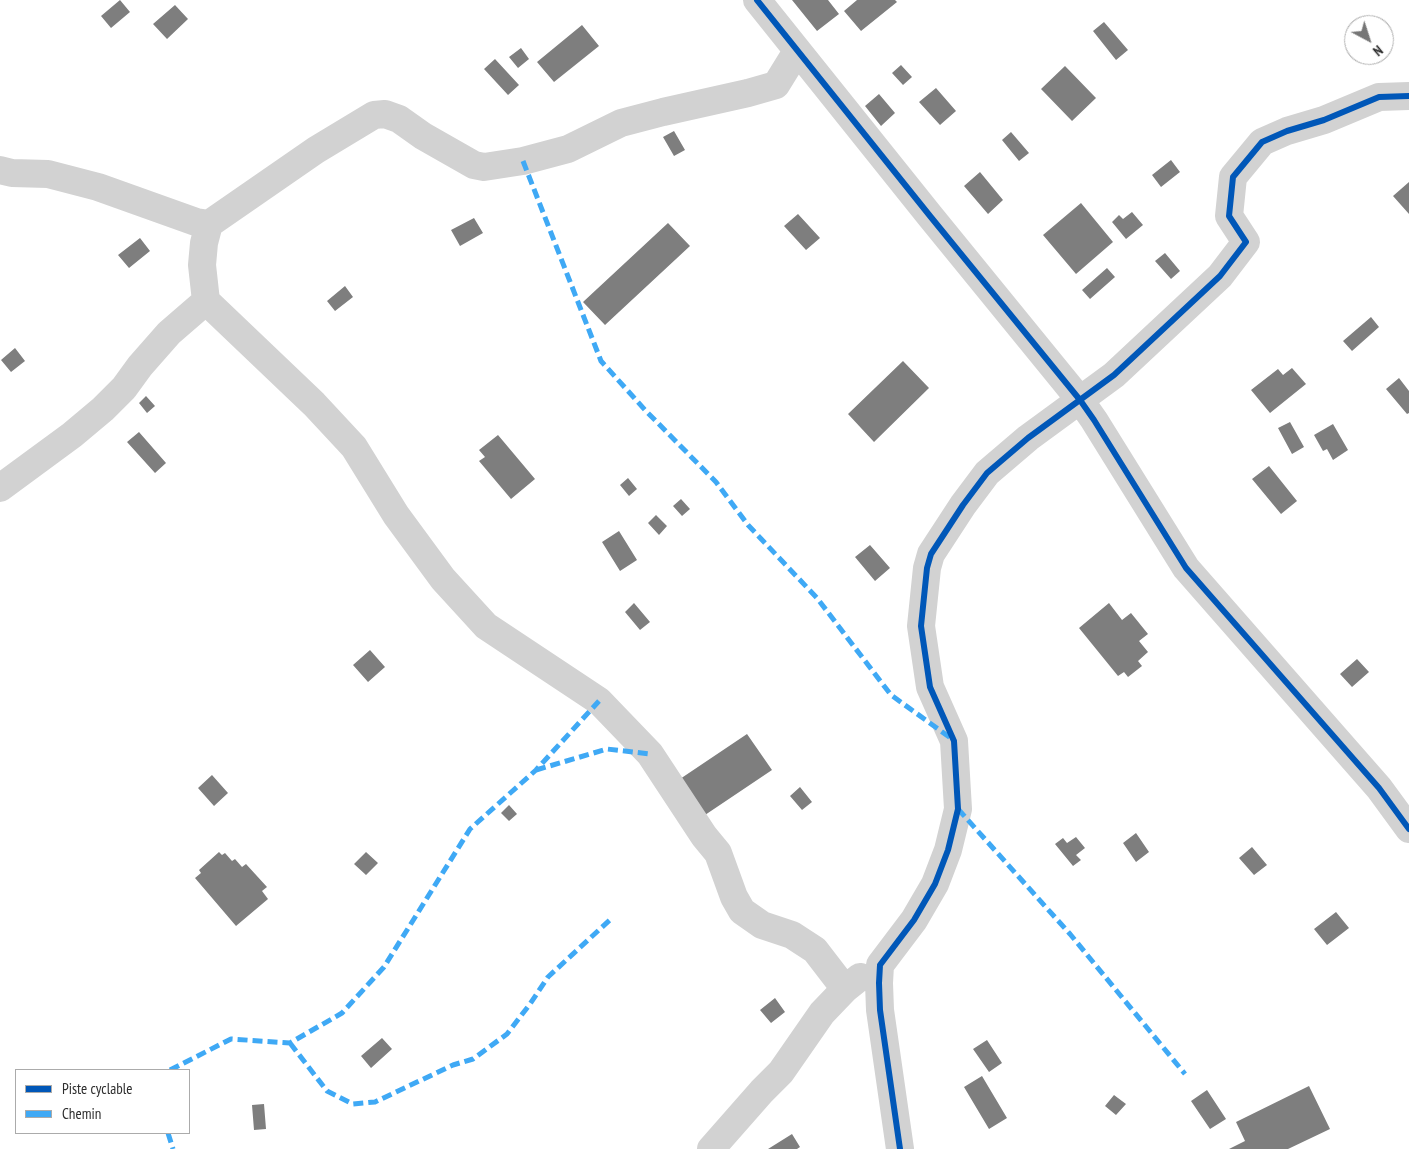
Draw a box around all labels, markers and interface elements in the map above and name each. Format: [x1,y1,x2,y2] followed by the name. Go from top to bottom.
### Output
[1344,15,1394,65] north arrow
[1369,41,1387,60] text: N
[15,1069,190,1134] legend
[62,1079,132,1098] text: Piste cyclable
[62,1104,101,1123] text: Chemin

